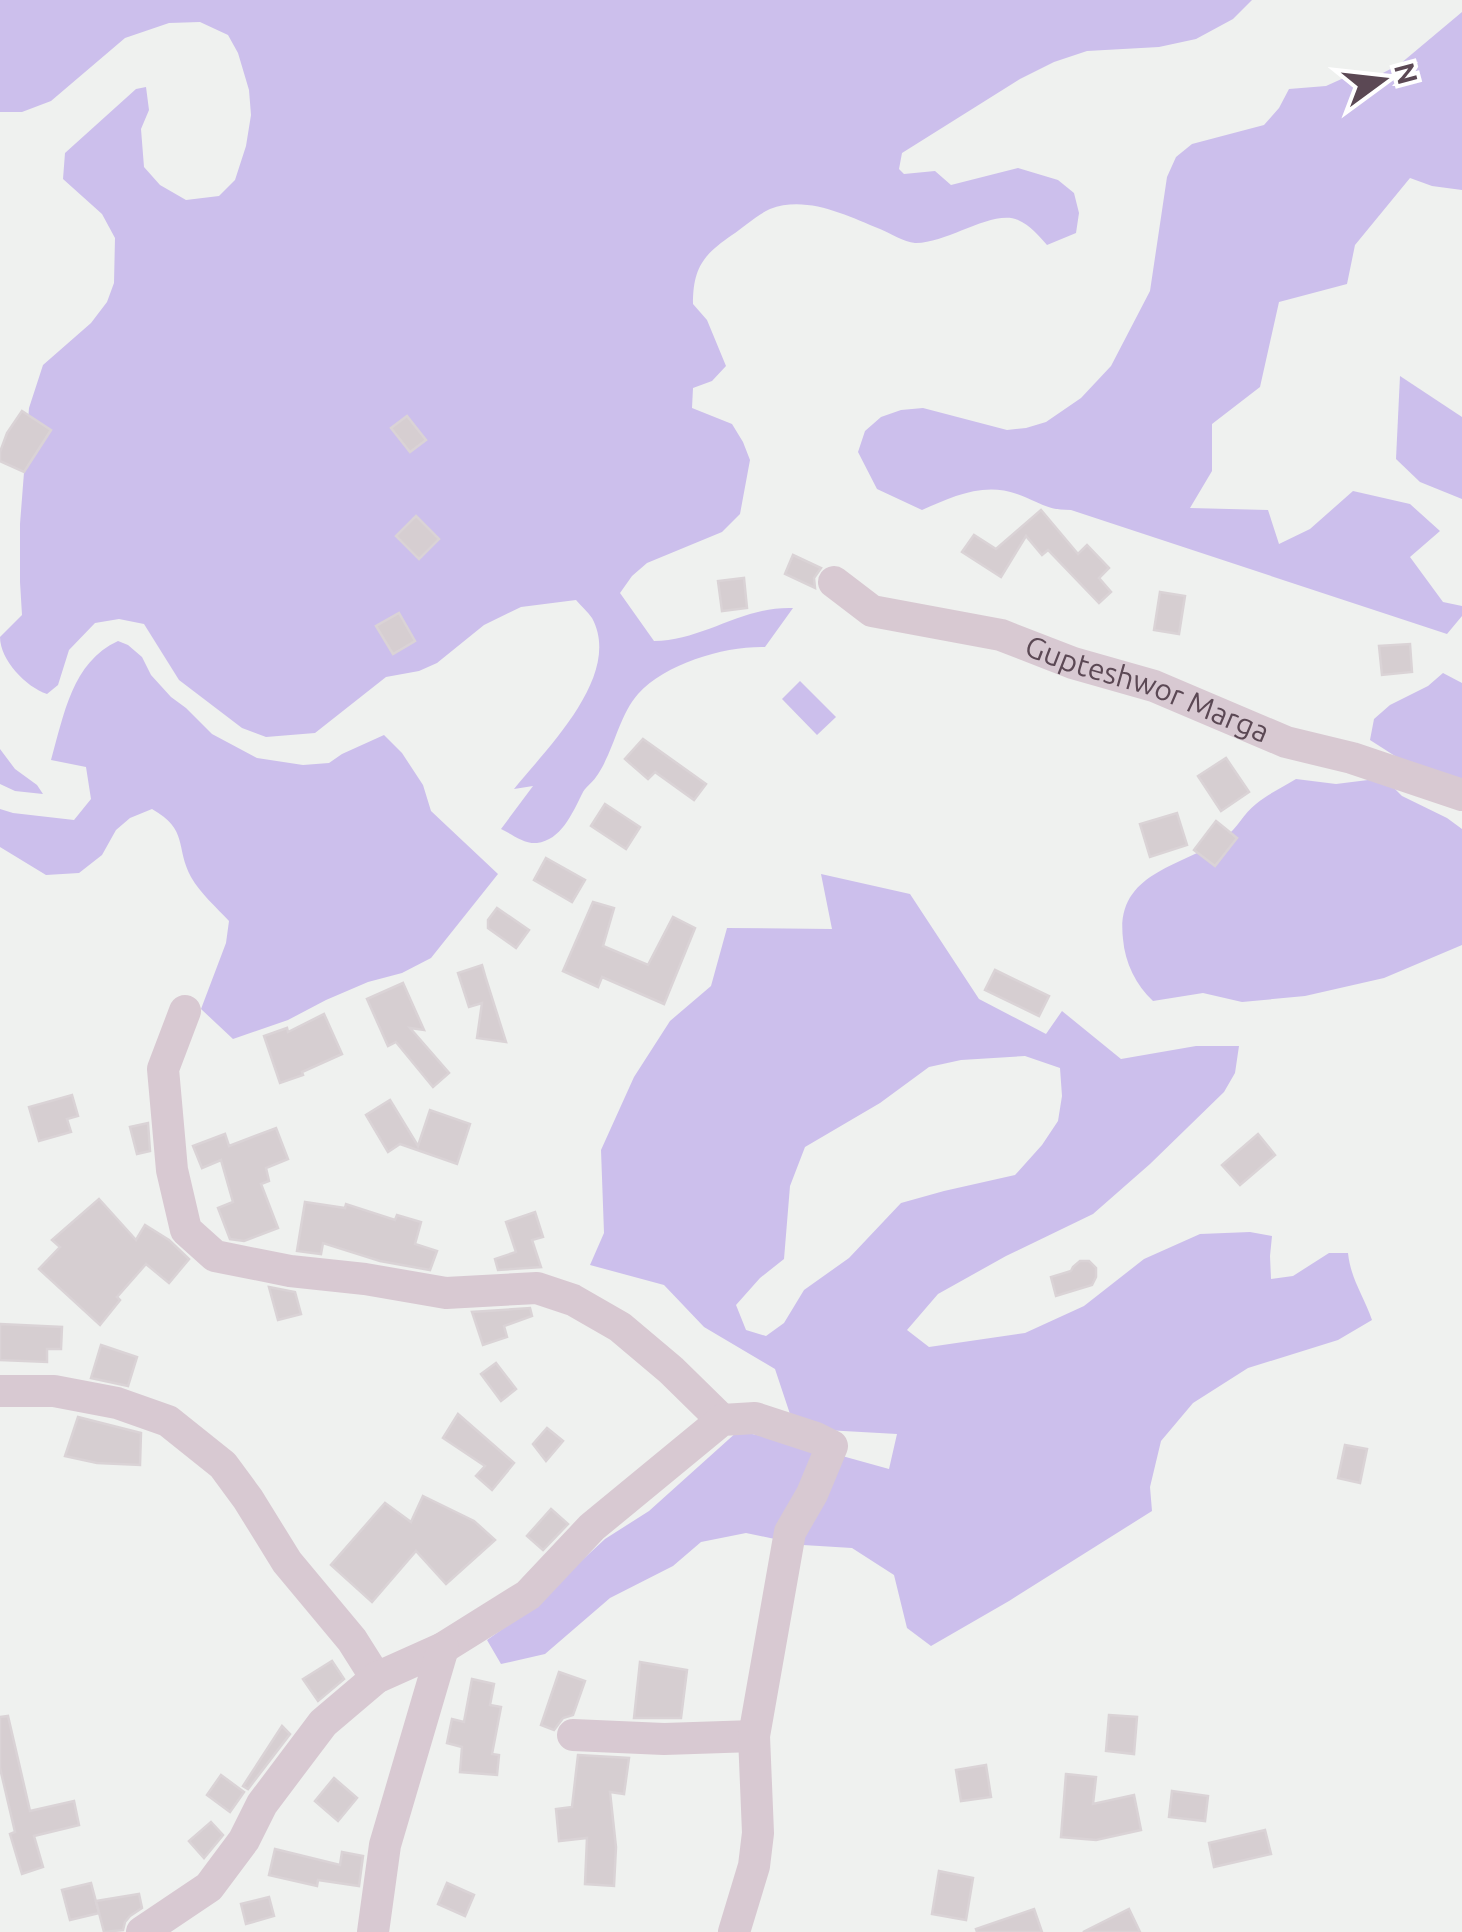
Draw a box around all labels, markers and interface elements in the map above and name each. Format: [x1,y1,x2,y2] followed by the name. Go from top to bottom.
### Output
[1332,30,1432,130] north arrow
[1389,59,1424,88] text: N
[1021,628,1275,749] street label: Gupteshwor Marga

